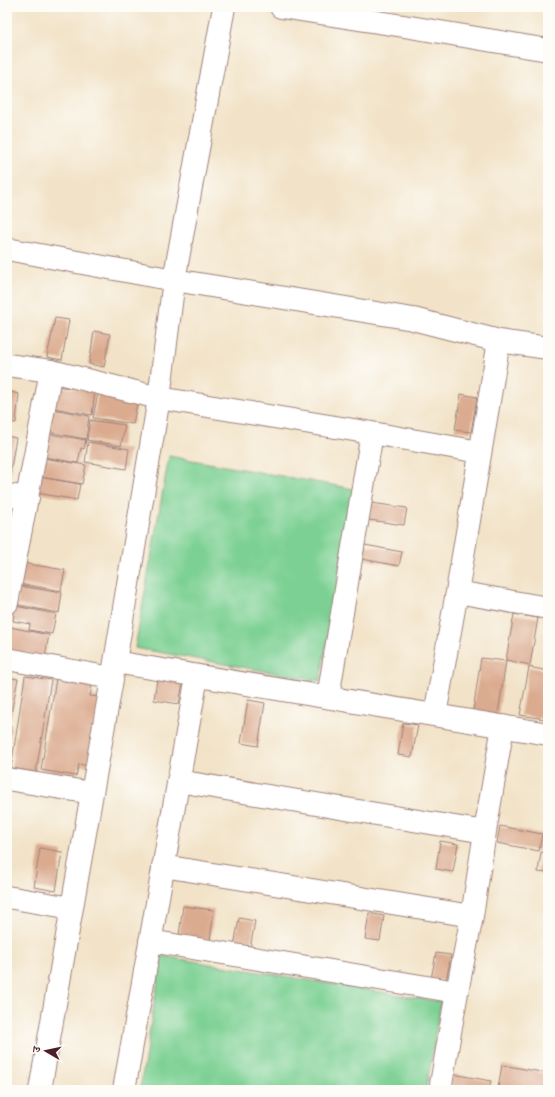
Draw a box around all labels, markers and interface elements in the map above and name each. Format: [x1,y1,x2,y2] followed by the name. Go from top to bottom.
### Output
[26,1031,66,1071] north arrow
[30,1044,44,1054] text: उ

